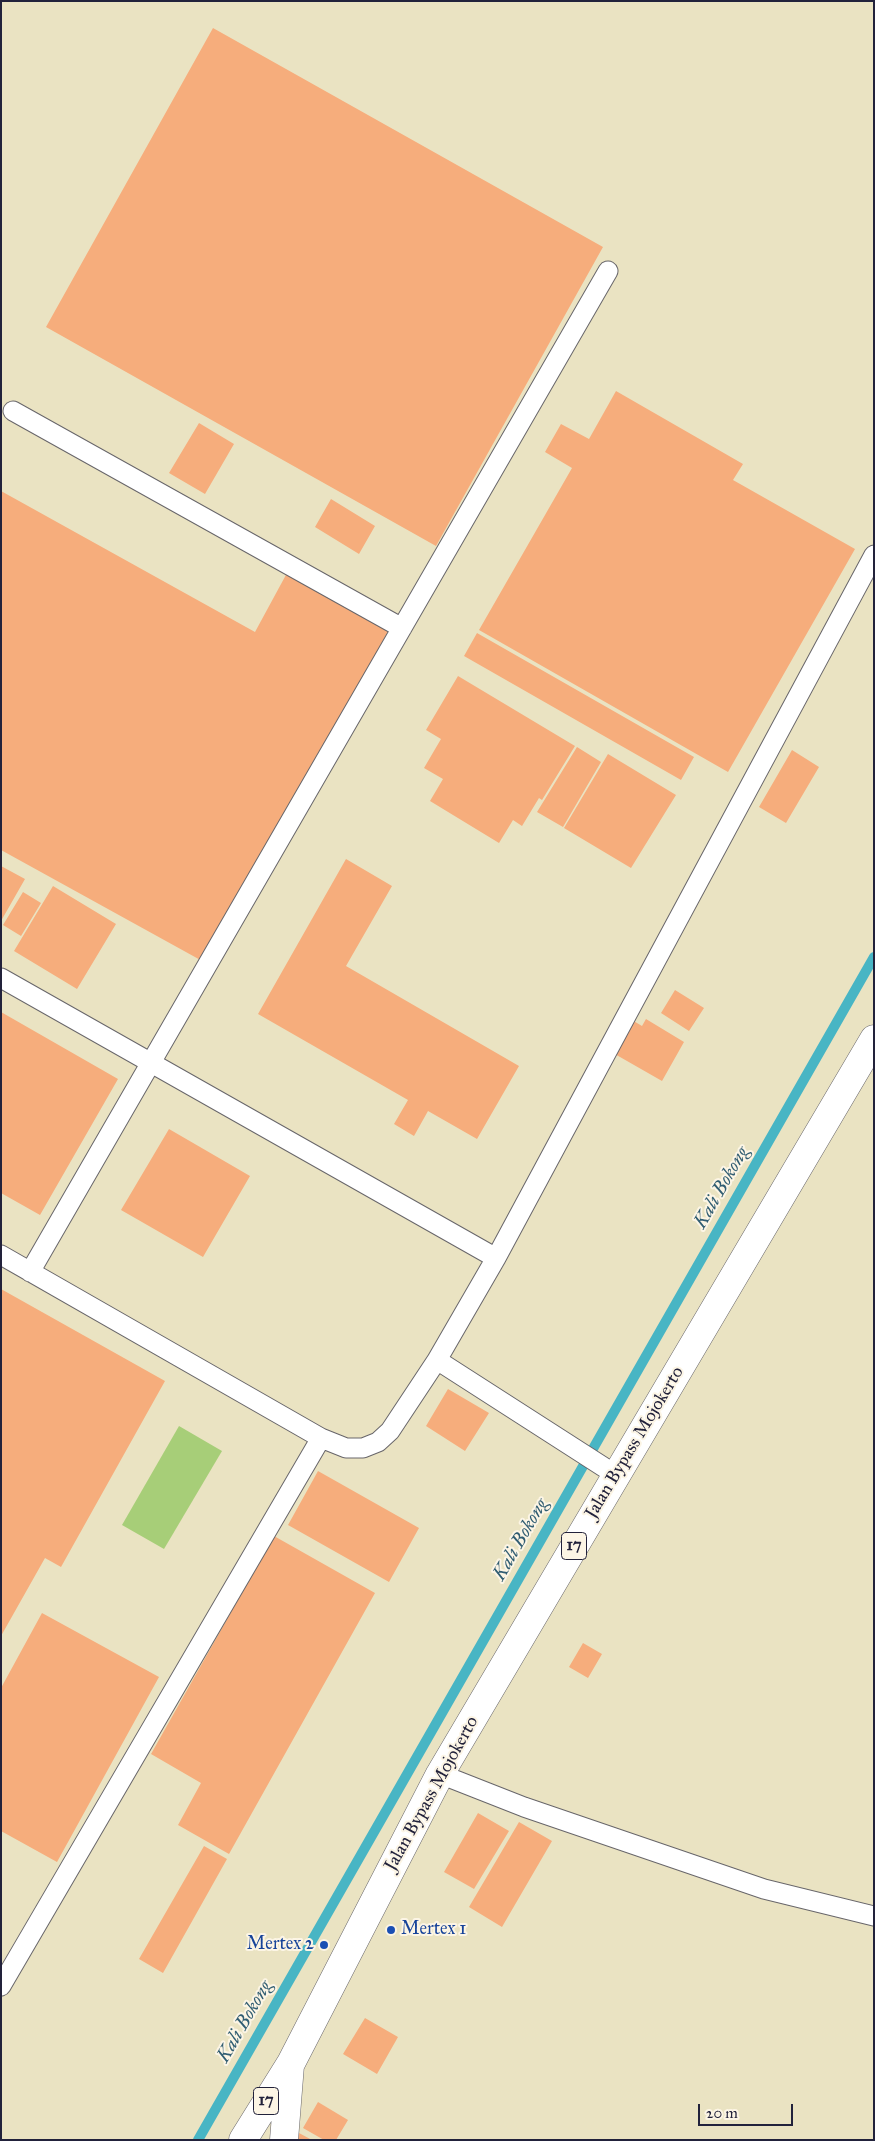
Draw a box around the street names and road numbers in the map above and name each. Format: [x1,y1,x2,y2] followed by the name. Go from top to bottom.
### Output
[581,1363,689,1523] street label: Jalan Bypass Mojokerto
[562,1532,586,1560] road number: 17
[380,1713,484,1875] street label: Jalan Bypass Mojokerto
[254,2088,278,2114] road number: 17

